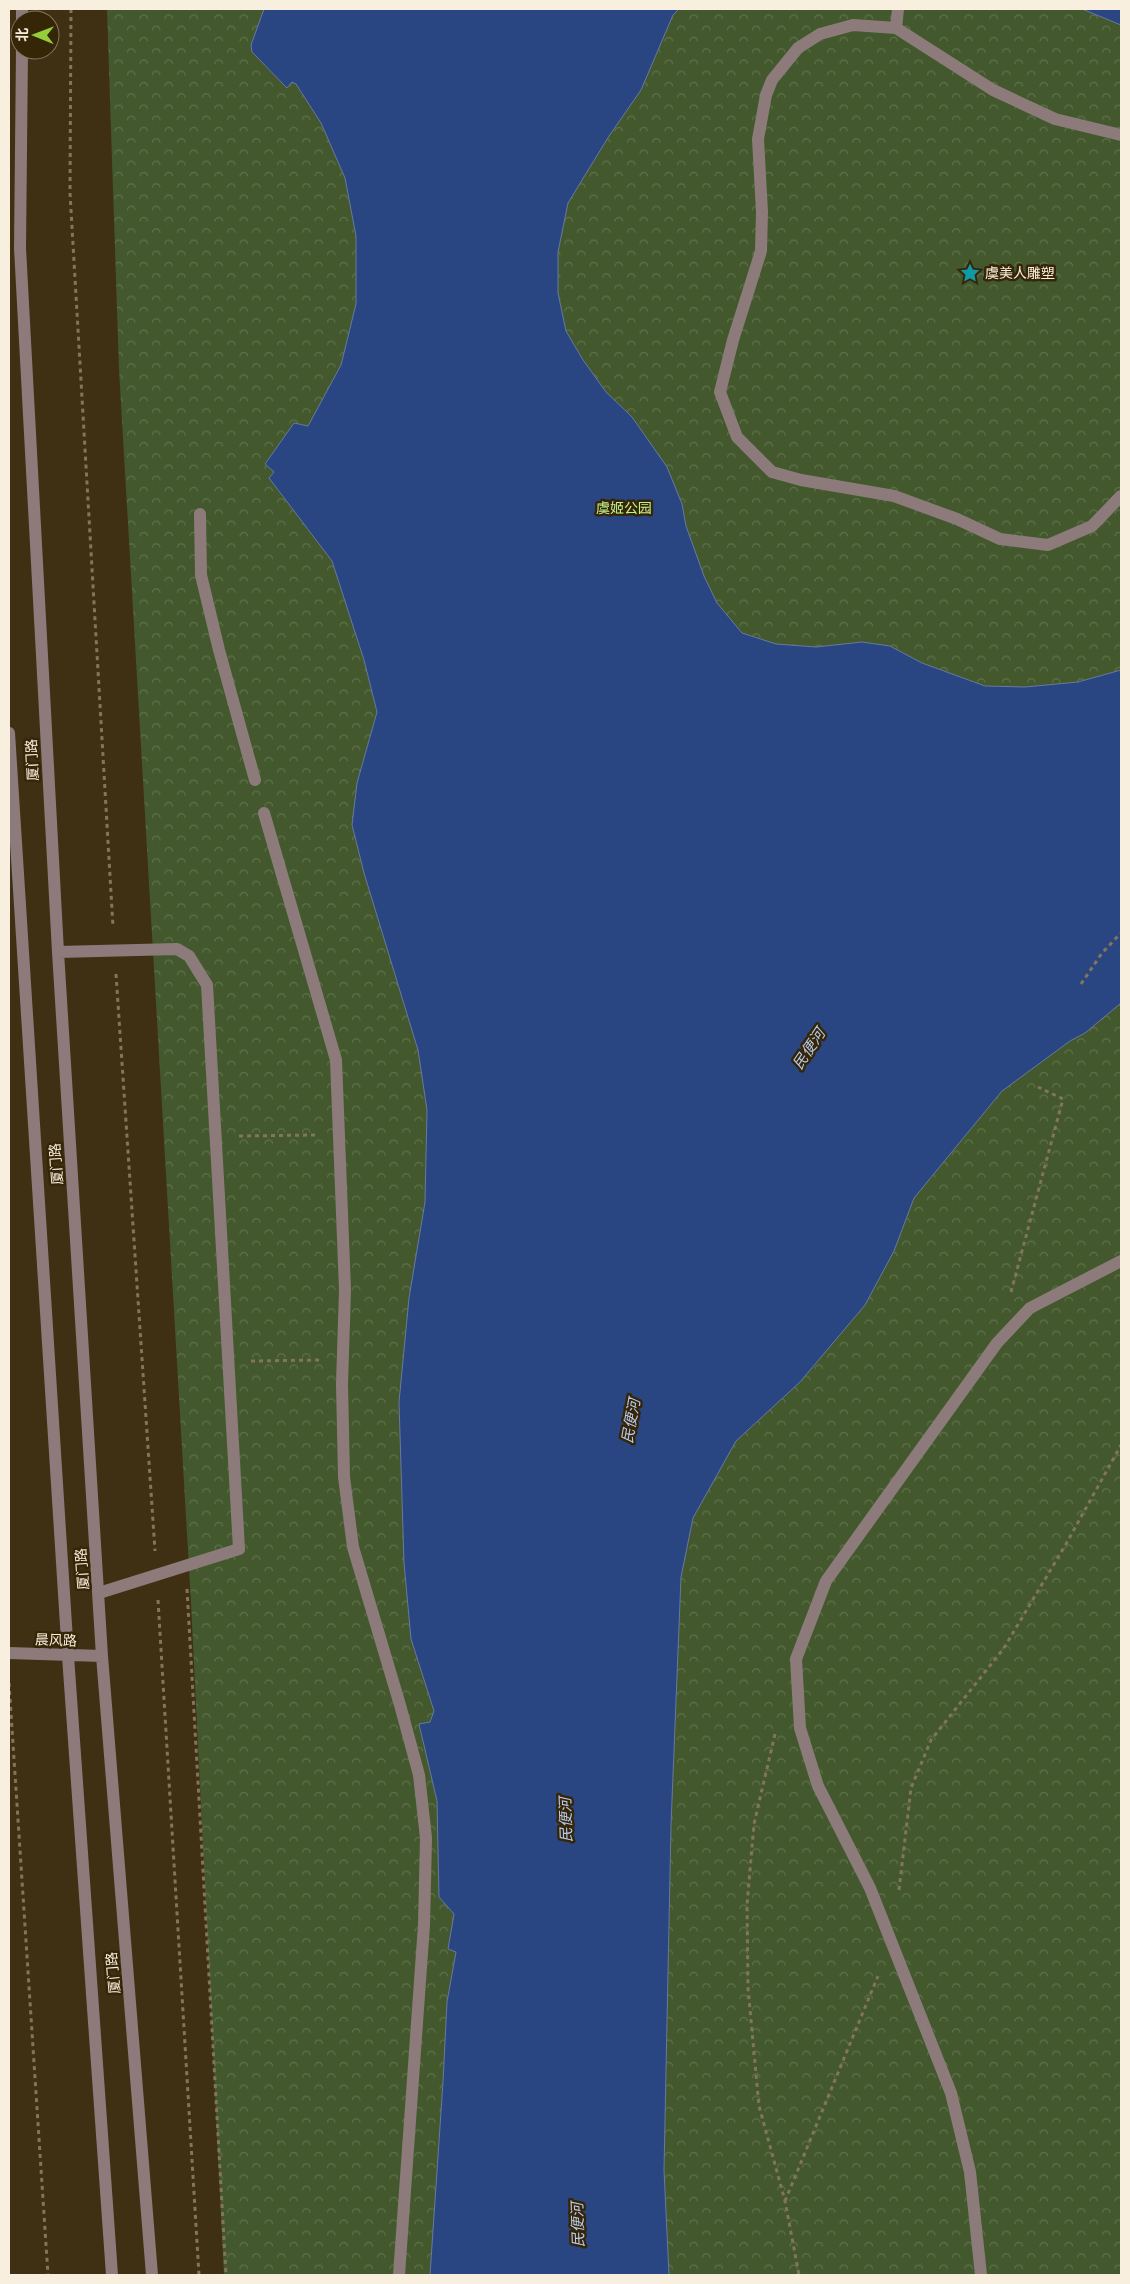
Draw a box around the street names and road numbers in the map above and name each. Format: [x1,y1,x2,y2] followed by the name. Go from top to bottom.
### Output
[23,739,42,781] street label: 厦门路
[47,1142,66,1186] street label: 厦门路
[73,1547,92,1591] street label: 厦门路
[35,1631,77,1650] street label: 晨风路
[103,1951,124,1995] street label: 厦门路

